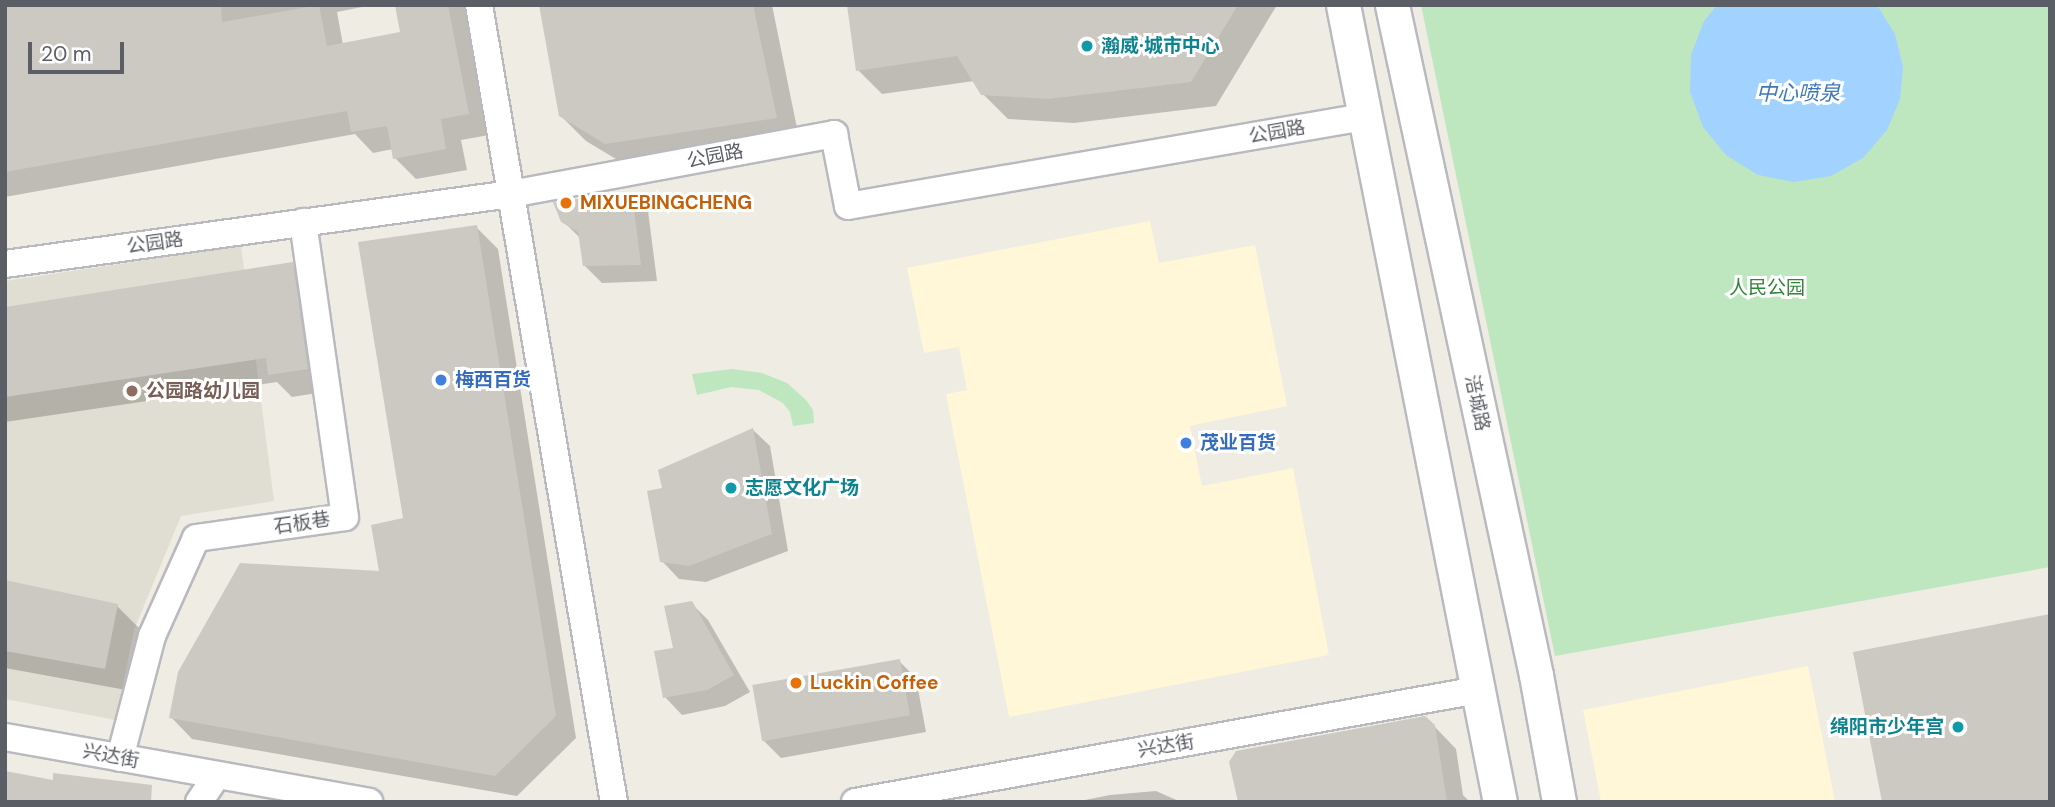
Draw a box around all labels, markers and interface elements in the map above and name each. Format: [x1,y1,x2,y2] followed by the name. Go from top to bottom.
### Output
[32,28,128,72] scale bar
[1101,35,1220,57] place label: 瀚威·城市中心
[1079,38,1095,54] marker: 瀚威·城市中心
[41,40,92,68] text: 20 m
[1756,80,1840,106] water label: 中心喷泉
[1247,116,1307,148] street label: 公园路
[685,139,745,173] street label: 公园路
[580,192,752,214] place label: MIXUEBINGCHENG
[558,195,574,211] marker: MIXUEBINGCHENG
[125,228,185,258] street label: 公园路
[1729,277,1805,299] park label: 人民公园
[455,369,531,391] place label: 梅西百货
[433,372,449,388] marker: 梅西百货
[1460,373,1494,433] street label: 涪城路
[146,380,260,402] place label: 公园路幼儿园
[124,383,140,399] marker: 公园路幼儿园
[1200,432,1276,454] place label: 茂业百货
[1178,435,1194,451] marker: 茂业百货
[745,477,859,499] place label: 志愿文化广场
[723,480,739,496] marker: 志愿文化广场
[272,508,332,538] street label: 石板巷
[810,672,938,694] place label: Luckin Coffee
[788,675,804,691] marker: Luckin Coffee
[1830,716,1944,738] place label: 绵阳市少年宫
[1950,719,1966,735] marker: 绵阳市少年宫
[1136,730,1196,762] street label: 兴达街
[81,740,141,772] street label: 兴达街

